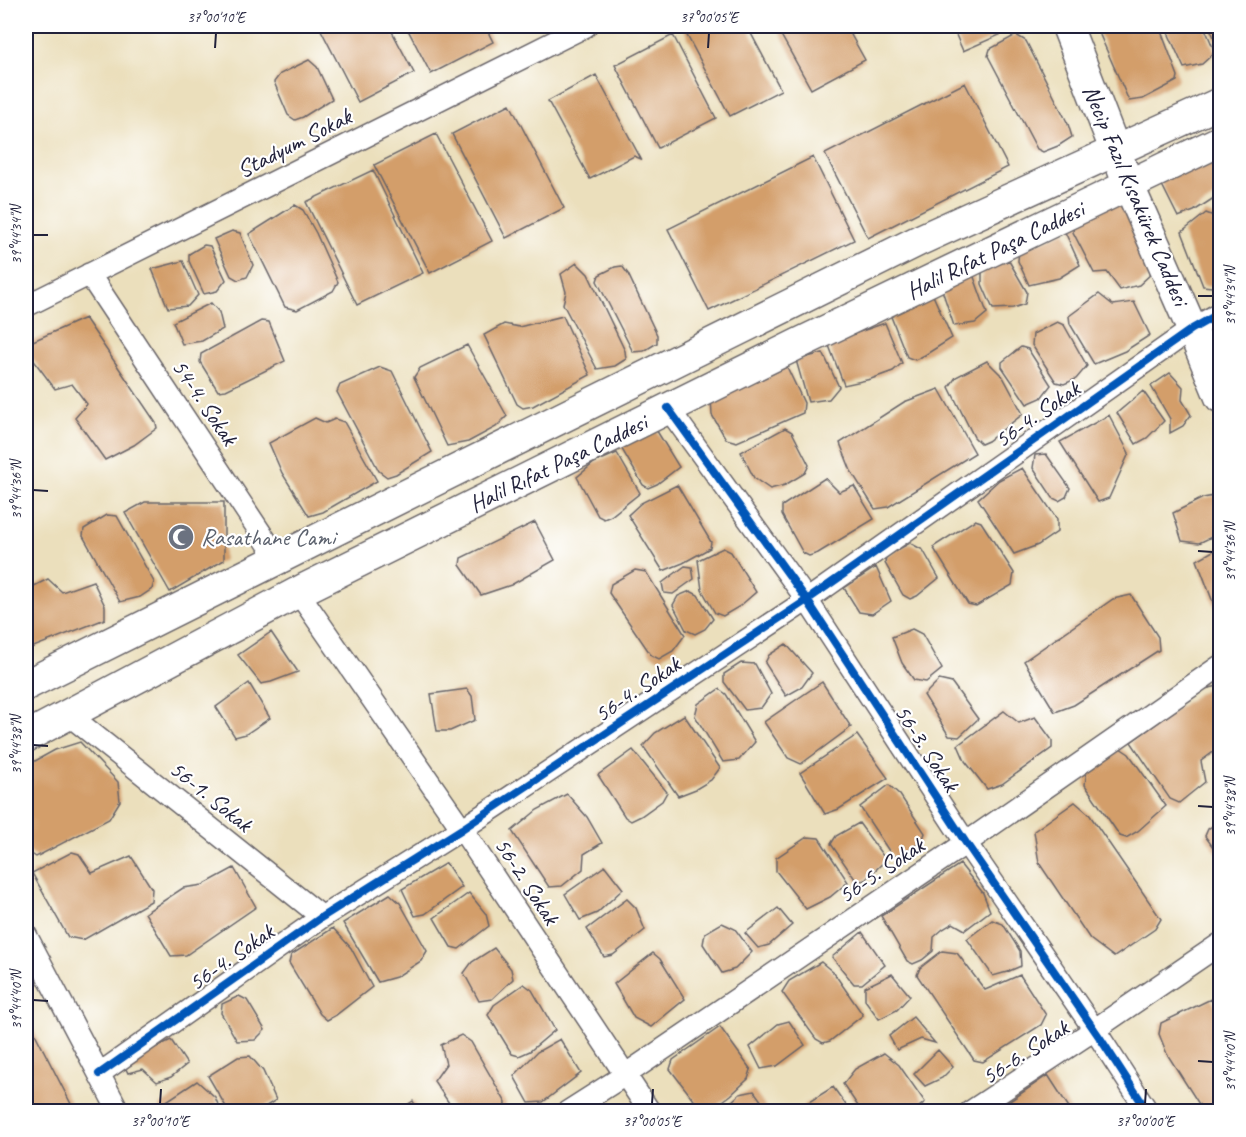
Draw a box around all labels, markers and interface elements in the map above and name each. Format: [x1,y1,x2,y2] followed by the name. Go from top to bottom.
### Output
[187,8,247,27] text: 37°00'10"E
[680,8,740,27] text: 37°00'05"E
[1076,80,1197,312] street label: Necip Fazıl Kısakürek Caddesi
[232,100,358,185] street label: Stadyum Sokak
[901,193,1091,306] street label: Halil Rıfat Paşa Caddesi
[7,202,26,265] text: 39°44'34"N
[1221,263,1240,326] text: 39°44'34"N
[165,353,246,453] street label: 54-4. Sokak
[988,372,1088,454] street label: 56-4. Sokak
[464,406,654,519] street label: Halil Rıfat Paşa Caddesi
[7,457,26,520] text: 39°44'36"N
[1221,519,1240,582] text: 39°44'36"N
[166,522,196,552] mosque icon: Rasathane Cami
[201,522,339,552] place label: Rasathane Cami
[588,648,688,729] street label: 56-4. Sokak
[888,699,967,799] street label: 56-3. Sokak
[7,712,26,775] text: 39°44'38"N
[164,754,260,840] street label: 56-1. Sokak
[1221,774,1240,837] text: 39°44'38"N
[832,829,932,910] street label: 56-5. Sokak
[488,832,567,932] street label: 56-2. Sokak
[182,915,282,997] street label: 56-4. Sokak
[7,967,26,1030] text: 39°44'40"N
[976,1012,1076,1091] street label: 56-6. Sokak
[1221,1029,1240,1092] text: 39°44'40"N
[131,1112,191,1131] text: 37°00'10"E
[623,1112,683,1131] text: 37°00'05"E
[1116,1112,1176,1131] text: 37°00'00"E

